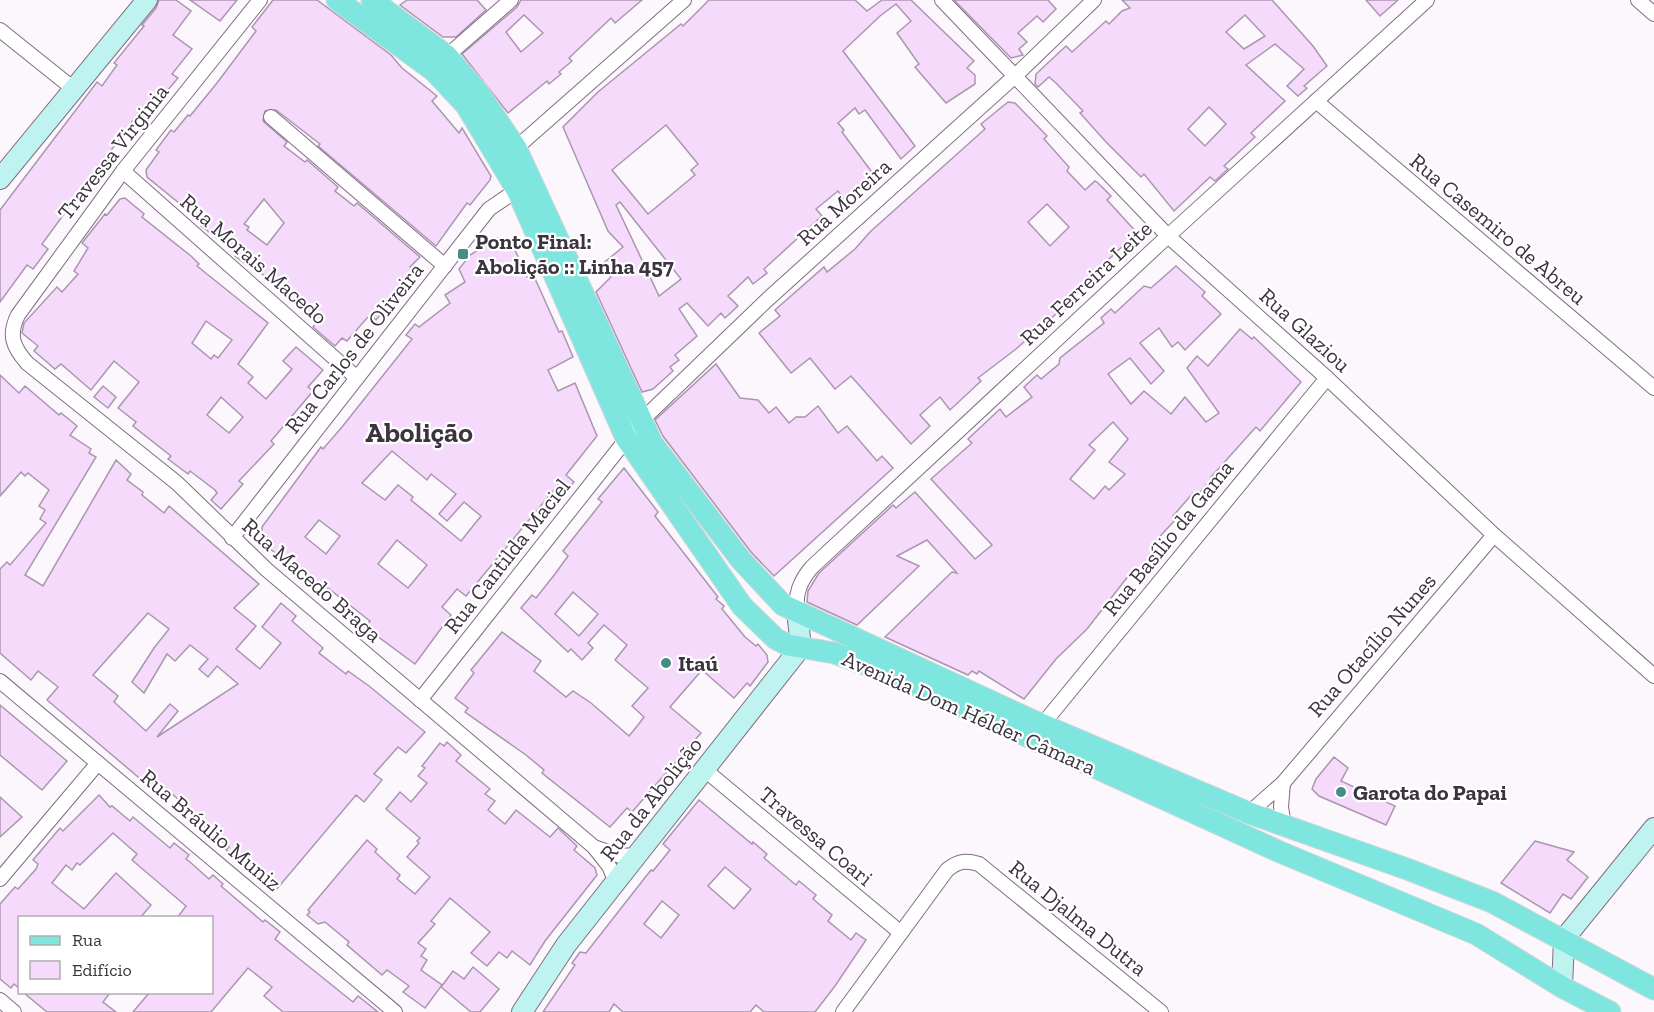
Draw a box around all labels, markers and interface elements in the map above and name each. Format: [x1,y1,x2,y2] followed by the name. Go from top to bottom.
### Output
[52,78,175,225] street label: Travessa Virginia
[1404,147,1592,311] street label: Rua Casemiro de Abreu
[791,152,897,251] street label: Rua Moreira
[175,188,333,330] street label: Rua Morais Macedo
[1014,215,1158,351] street label: Rua Ferreira Leite
[475,228,674,280] place label: Ponto Final: Abolição :: Linha 457
[456,247,470,261] marker: Ponto Final: Abolição :: Linha 457
[279,257,429,439] street label: Rua Carlos de Oliveira
[1254,282,1357,378] street label: Rua Glaziou
[365,416,473,449] district label: Abolição
[1097,454,1239,621] street label: Rua Basílio da Gama
[438,473,576,639] street label: Rua Cantilda Maciel
[237,512,388,648] street label: Rua Macedo Braga
[1302,568,1442,722] street label: Rua Otacílio Nunes
[838,645,1100,781] street label: Avenida Dom Hélder Câmara
[678,650,718,677] place label: Itaú
[659,656,673,670] marker: Itaú
[594,732,708,866] street label: Rua da Abolição
[135,763,287,897] street label: Rua Bráulio Muniz
[1353,779,1507,806] place label: Garota do Papai
[754,781,878,891] street label: Travessa Coari
[1334,785,1348,799] marker: Garota do Papai
[1004,854,1153,982] street label: Rua Djalma Dutra
[18,916,213,994] legend
[72,929,102,951] text: Rua
[72,959,132,981] text: Edifício

